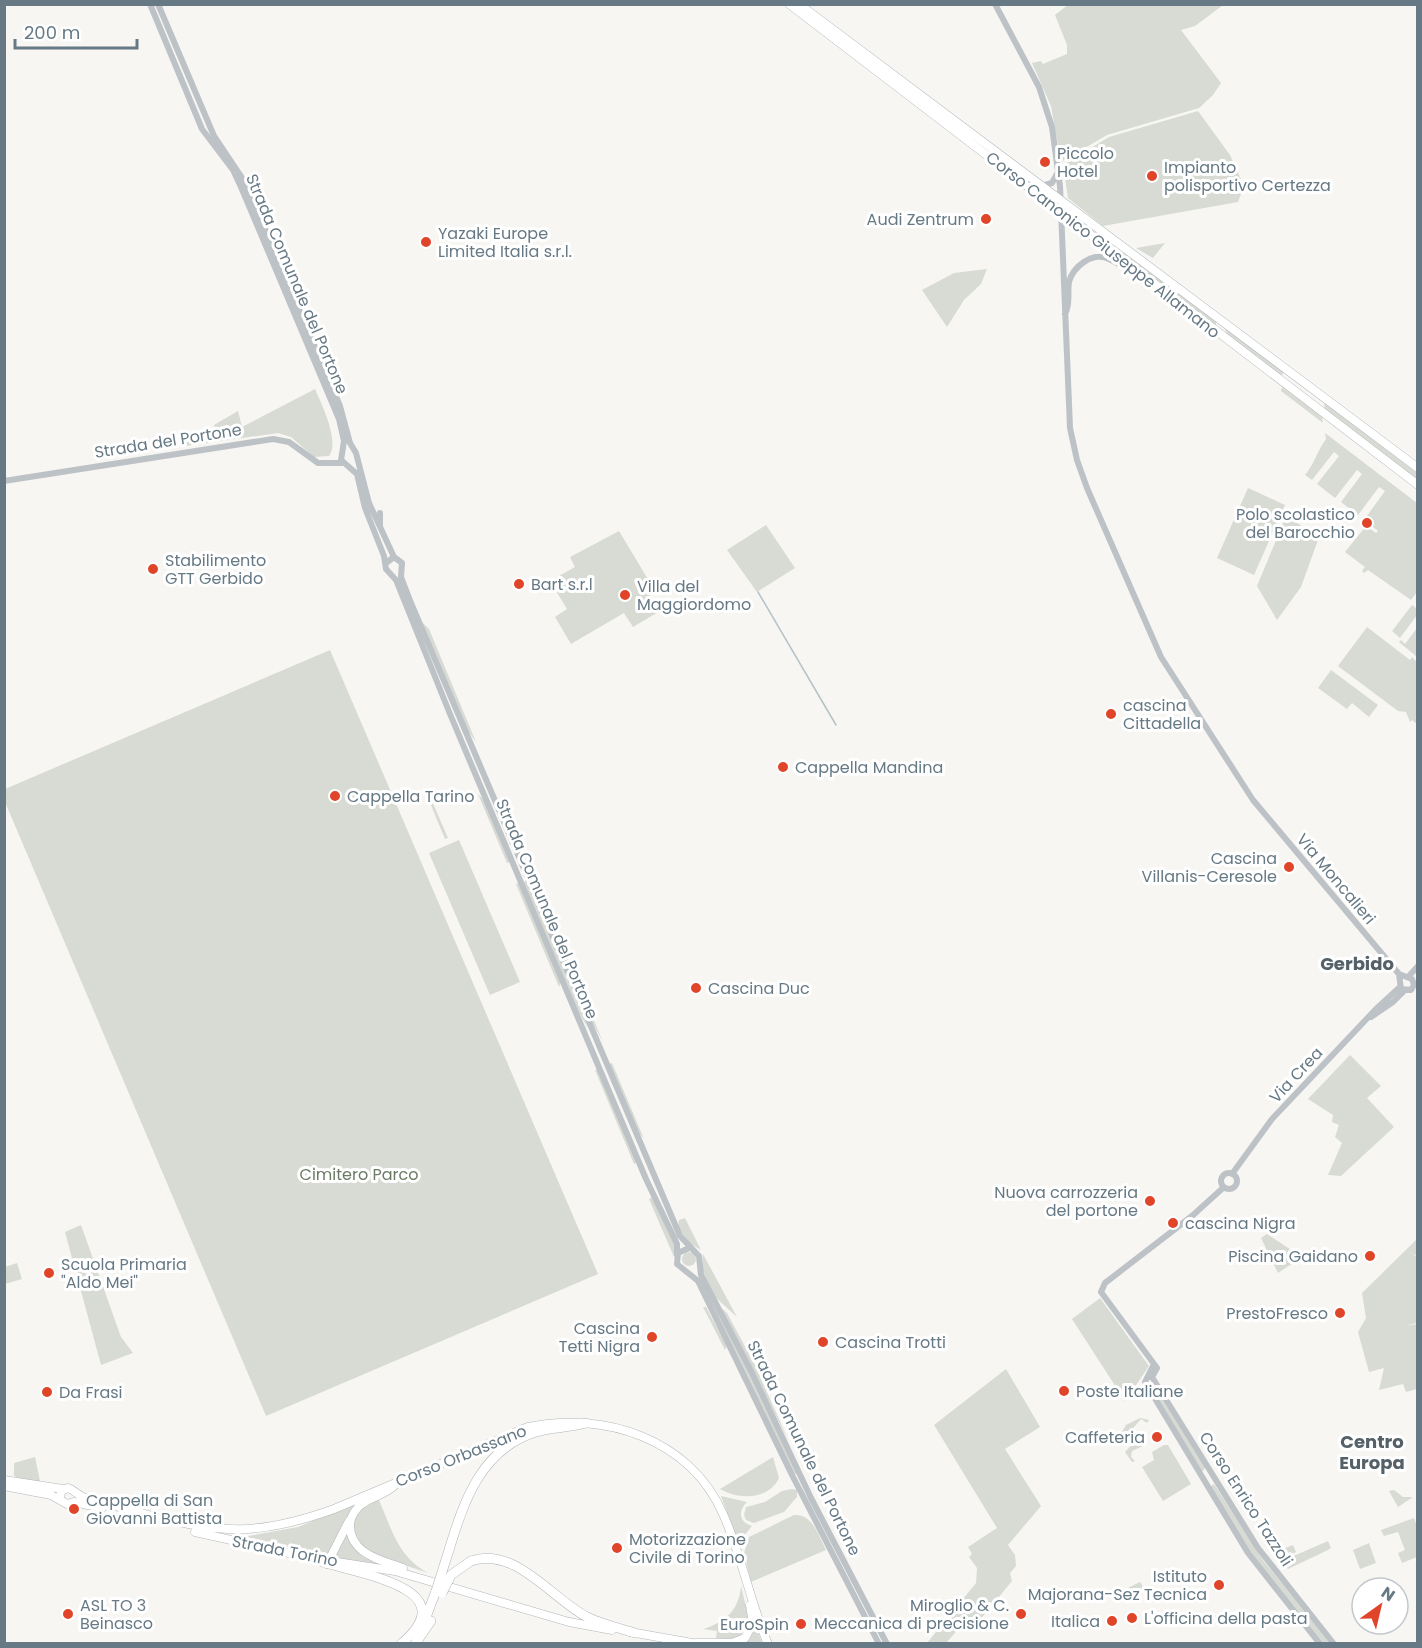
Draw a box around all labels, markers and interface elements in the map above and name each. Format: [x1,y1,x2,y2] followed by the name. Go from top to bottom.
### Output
[15,12,136,50] scale bar
[24,20,80,45] text: 200 m
[1057,142,1114,183] place label: Piccolo Hotel
[981,146,1225,344] street label: Corso Canonico Giuseppe Allamano
[1038,155,1052,169] marker: Piccolo Hotel
[1164,156,1331,197] place label: Impianto polisportivo Certezza
[1145,169,1159,183] marker: Impianto polisportivo Certezza
[240,170,354,398] street label: Strada Comunale del Portone
[867,208,974,231] place label: Audi Zentrum
[979,212,993,226] marker: Audi Zentrum
[438,222,572,263] place label: Yazaki Europe Limited Italia s.r.l.
[419,235,433,249] marker: Yazaki Europe Limited Italia s.r.l.
[93,418,243,464] street label: Strada del Portone
[1236,503,1355,544] place label: Polo scolastico del Barocchio
[1360,516,1374,530] marker: Polo scolastico del Barocchio
[165,549,266,590] place label: Stabilimento GTT Gerbido
[146,562,160,576] marker: Stabilimento GTT Gerbido
[531,573,593,596] place label: Bart s.r.l
[637,575,751,616] place label: Villa del Maggiordomo
[512,577,526,591] marker: Bart s.r.l
[618,588,632,602] marker: Villa del Maggiordomo
[1123,694,1201,735] place label: cascina Cittadella
[1104,707,1118,721] marker: cascina Cittadella
[795,756,943,779] place label: Cappella Mandina
[776,760,790,774] marker: Cappella Mandina
[347,785,475,808] place label: Cappella Tarino
[328,789,342,803] marker: Cappella Tarino
[490,795,604,1023] street label: Strada Comunale del Portone
[1291,829,1381,929] street label: Via Moncalieri
[1142,847,1277,888] place label: Cascina Villanis-Ceresole
[1282,860,1296,874] marker: Cascina Villanis-Ceresole
[1320,951,1394,976] district label: Gerbido
[708,977,810,1000] place label: Cascina Duc
[689,981,703,995] marker: Cascina Duc
[1264,1042,1328,1108] street label: Via Crea
[300,1163,418,1186] park label: Cimitero Parco
[994,1181,1138,1222] place label: Nuova carrozzeria del portone
[1143,1194,1157,1208] marker: Nuova carrozzeria del portone
[1185,1212,1296,1235] place label: cascina Nigra
[1166,1216,1180,1230] marker: cascina Nigra
[1228,1245,1358,1268] place label: Piscina Gaidano
[1363,1249,1377,1263] marker: Piscina Gaidano
[61,1253,187,1294] place label: Scuola Primaria "Aldo Mei"
[42,1266,56,1280] marker: Scuola Primaria "Aldo Mei"
[1226,1302,1328,1325] place label: PrestoFresco
[1333,1306,1347,1320] marker: PrestoFresco
[559,1317,640,1358] place label: Cascina Tetti Nigra
[645,1330,659,1344] marker: Cascina Tetti Nigra
[835,1331,946,1354] place label: Cascina Trotti
[816,1335,830,1349] marker: Cascina Trotti
[742,1336,866,1560] street label: Strada Comunale del Portone
[1076,1380,1183,1403] place label: Poste Italiane
[59,1381,123,1404] place label: Da Frasi
[1057,1384,1071,1398] marker: Poste Italiane
[40,1385,54,1399] marker: Da Frasi
[392,1419,530,1493] street label: Corso Orbassano
[1065,1426,1145,1449] place label: Caffeteria
[1194,1427,1298,1571] street label: Corso Enrico Tazzoli
[1339,1429,1405,1475] district label: Centro Europa
[1150,1430,1164,1444] marker: Caffeteria
[86,1489,222,1530] place label: Cappella di San Giovanni Battista
[67,1502,81,1516] marker: Cappella di San Giovanni Battista
[629,1528,746,1569] place label: Motorizzazione Civile di Torino
[230,1529,340,1573] street label: Strada Torino
[610,1541,624,1555] marker: Motorizzazione Civile di Torino
[1028,1565,1207,1606] place label: Istituto Majorana-Sez Tecnica
[1350,1576,1410,1636] north arrow
[1212,1578,1226,1592] marker: Istituto Majorana-Sez Tecnica
[1377,1581,1400,1607] text: N
[80,1594,153,1635] place label: ASL TO 3 Beinasco
[814,1594,1009,1635] place label: Miroglio & C. Meccanica di precisione
[61,1607,75,1621] marker: ASL TO 3 Beinasco
[1014,1607,1028,1621] marker: Miroglio & C. Meccanica di precisione
[1144,1607,1307,1630] place label: L'officina della pasta
[1051,1610,1100,1633] place label: Italica
[1125,1611,1139,1625] marker: L'officina della pasta
[720,1613,789,1636] place label: EuroSpin
[1105,1614,1119,1628] marker: Italica
[794,1617,808,1631] marker: EuroSpin

